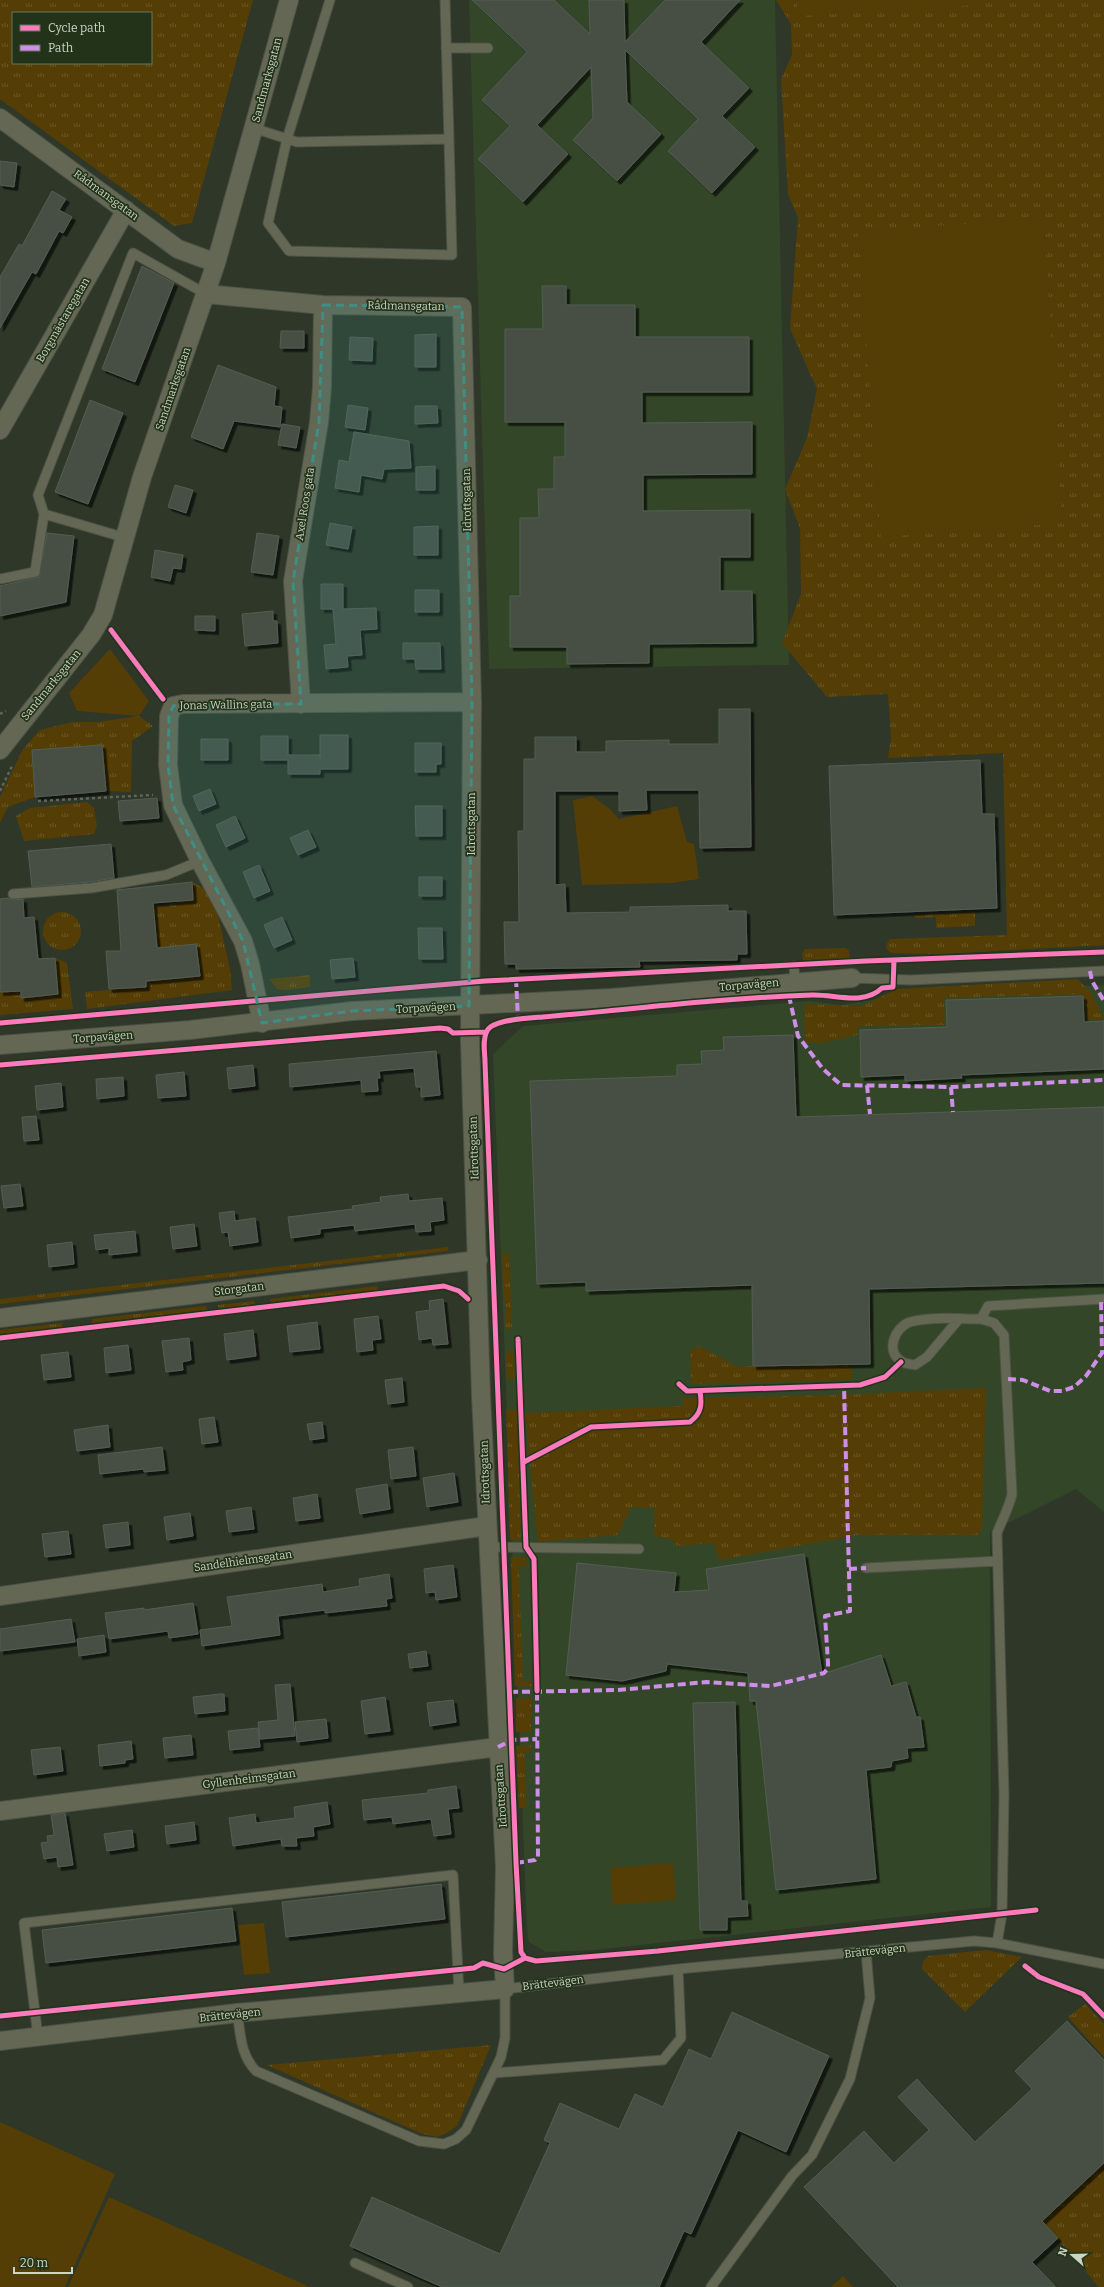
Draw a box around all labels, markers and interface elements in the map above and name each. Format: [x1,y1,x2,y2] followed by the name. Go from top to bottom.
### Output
[12,12,152,64] legend
[48,21,106,35] text: Cycle path
[249,36,285,124] street label: Sandmarksgatan
[48,41,74,55] text: Path
[71,167,141,223] street label: Rådmansgatan
[34,276,92,364] street label: Borgmästaregatan
[367,299,445,313] street label: Rådmansgatan
[153,346,193,432] street label: Sandmarksgatan
[293,466,317,542] street label: Axel Roos gata
[460,468,474,532] street label: Idrottsgatan
[19,647,83,723] street label: Sandmarksgatan
[179,698,272,712] street label: Jonas Wallins gata
[465,792,478,856] street label: Idrottsgatan
[719,976,779,994] street label: Torpavägen
[396,1000,456,1016] street label: Torpavägen
[73,1028,133,1046] street label: Torpavägen
[466,1116,482,1180] street label: Idrottsgatan
[213,1279,265,1299] street label: Storgatan
[477,1440,493,1504] street label: Idrottsgatan
[193,1548,293,1574] street label: Sandelhielmsgatan
[492,1764,510,1828] street label: Idrottsgatan
[202,1767,296,1791] street label: Gyllenheimsgatan
[844,1941,906,1961] street label: Brättevägen
[522,1973,584,1993] street label: Brättevägen
[199,2005,261,2025] street label: Brättevägen
[1052,2235,1092,2275] north arrow
[1056,2245,1071,2258] text: N
[14,2249,72,2275] scale bar
[20,2256,49,2270] text: 20 m

